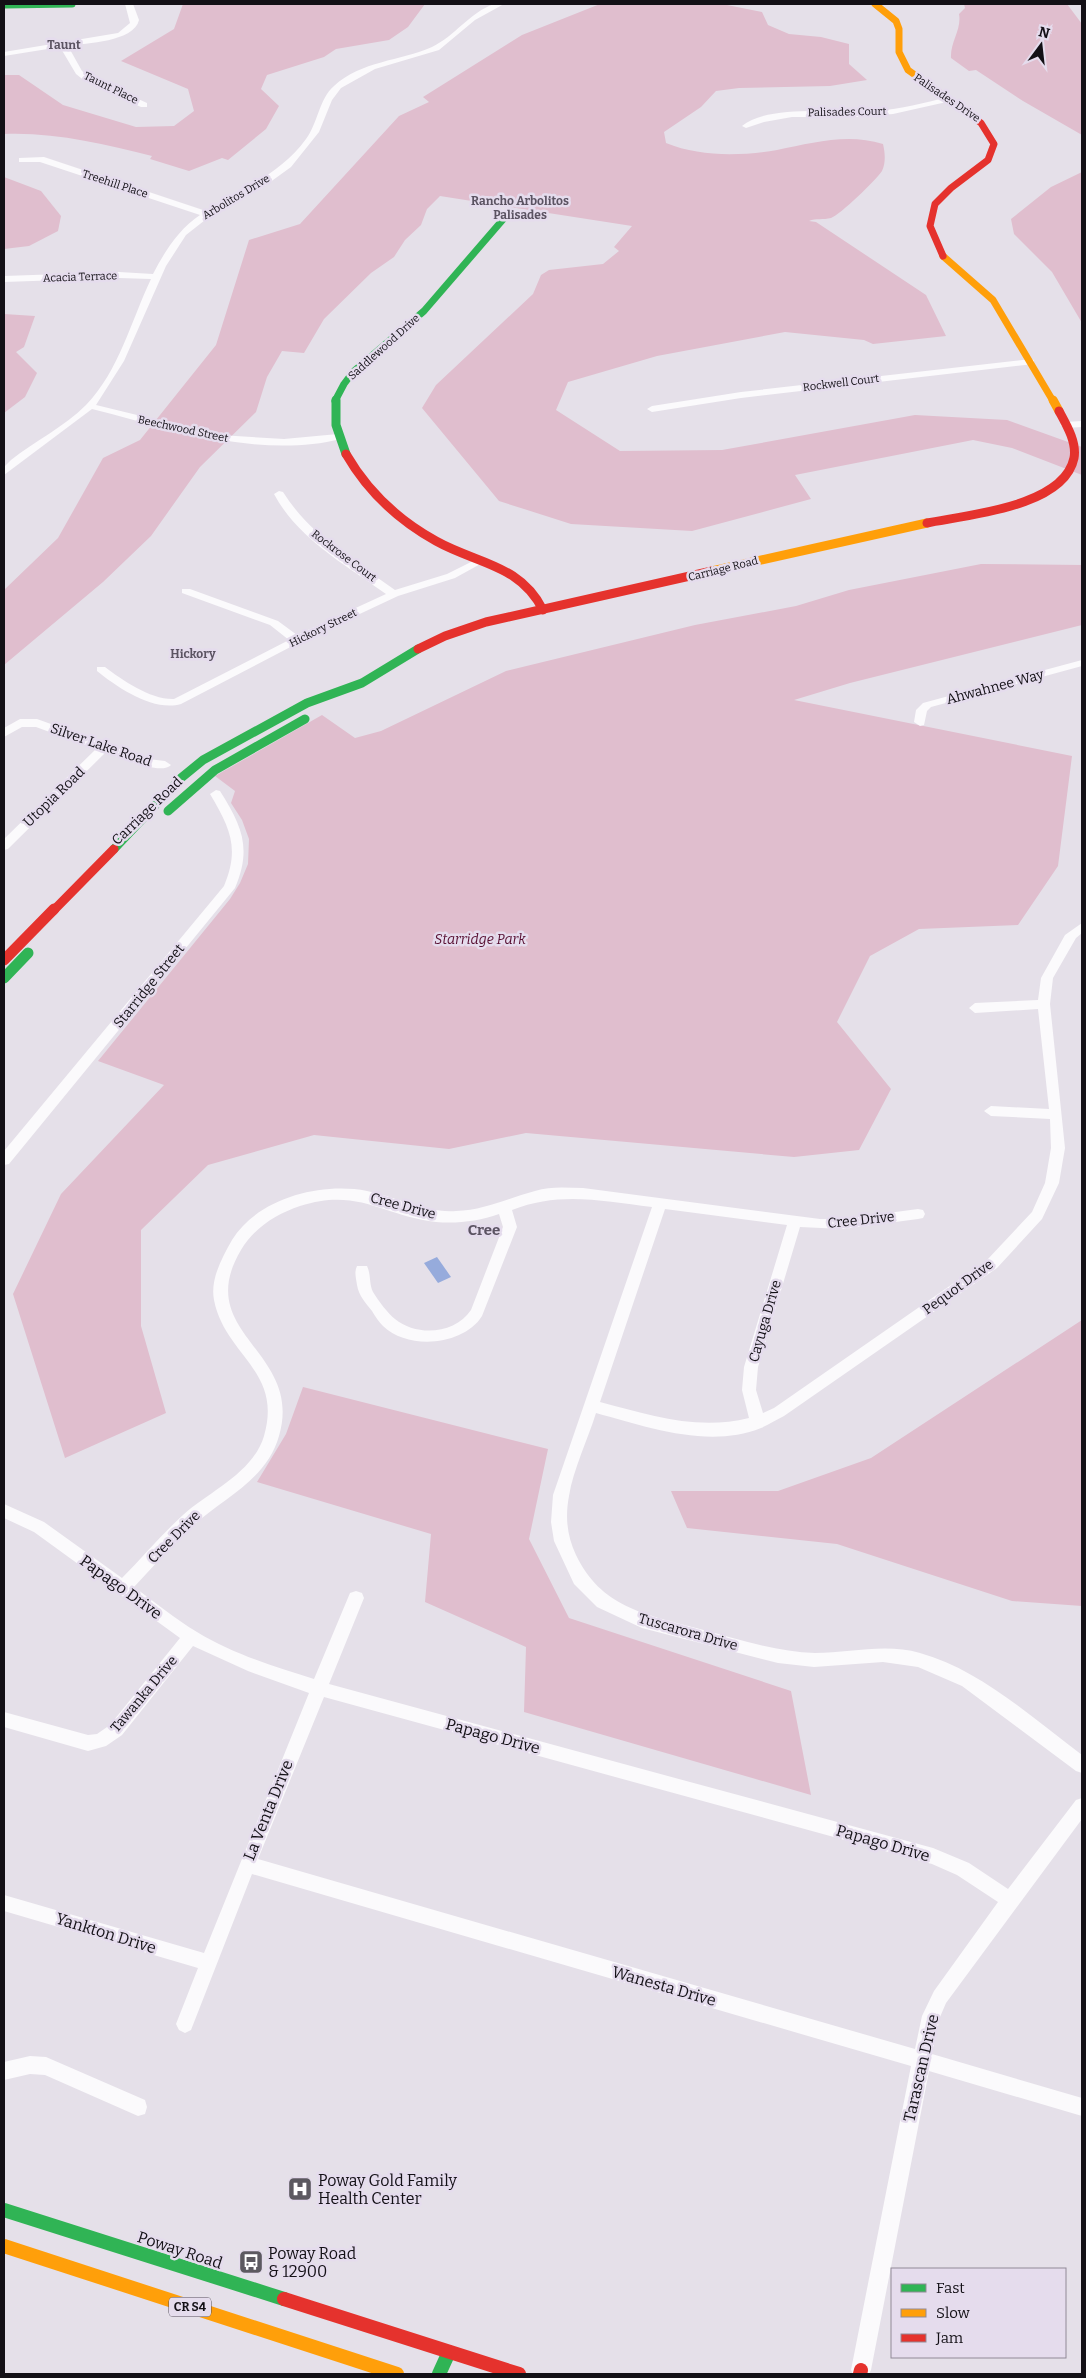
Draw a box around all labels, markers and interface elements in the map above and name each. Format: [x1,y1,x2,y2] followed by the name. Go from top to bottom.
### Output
[1016,20,1066,70] north arrow
[1037,23,1052,43] text: N
[47,38,81,52] district label: Taunt
[82,69,140,107] street label: Taunt Place
[911,71,983,125] street label: Palisades Drive
[807,105,887,119] street label: Palisades Court
[80,167,150,201] street label: Treehill Place
[200,172,272,222] street label: Arbolitos Drive
[471,194,569,222] district label: Rancho Arbolitos Palisades
[43,269,117,285] street label: Acacia Terrace
[346,312,422,382] street label: Saddlewood Drive
[802,372,880,394] street label: Rockwell Court
[137,413,229,445] street label: Beechwood Street
[309,527,379,585] street label: Rockrose Court
[687,554,760,584] street label: Carriage Road
[287,606,359,650] street label: Hickory Street
[170,647,216,661] district label: Hickory
[944,666,1046,708] street label: Ahwahnee Way
[48,720,154,770] street label: Silver Lake Road
[20,763,88,831] street label: Utopia Road
[108,773,186,849] street label: Carriage Road
[434,931,526,948] park label: Starridge Park
[110,941,188,1031] street label: Starridge Street
[368,1189,438,1223] street label: Cree Drive
[827,1208,895,1232] street label: Cree Drive
[468,1221,500,1239] district label: Cree
[919,1256,997,1318] street label: Pequot Drive
[745,1278,785,1364] street label: Cayuga Drive
[144,1507,204,1567] street label: Cree Drive
[76,1551,166,1623] street label: Papago Drive
[636,1610,740,1654] street label: Tuscarora Drive
[107,1652,181,1736] street label: Tawanka Drive
[444,1714,542,1758] street label: Papago Drive
[239,1757,297,1863] street label: La Venta Drive
[834,1821,932,1865] street label: Papago Drive
[53,1909,159,1957] street label: Yankton Drive
[610,1962,718,2010] street label: Wanesta Drive
[899,2012,943,2124] street label: Tarascan Drive
[318,2171,458,2208] place label: Poway Gold Family Health Center
[287,2176,313,2202] hospital icon: Poway Gold Family Health Center
[135,2227,225,2273] street label: Poway Road
[268,2244,357,2281] place label: Poway Road & 12900
[238,2249,264,2275] bus stop icon: Poway Road & 12900
[891,2268,1066,2358] legend
[936,2279,965,2297] text: Fast
[169,2298,211,2316] road number: CR S4
[936,2304,971,2322] text: Slow
[935,2329,964,2347] text: Jam

